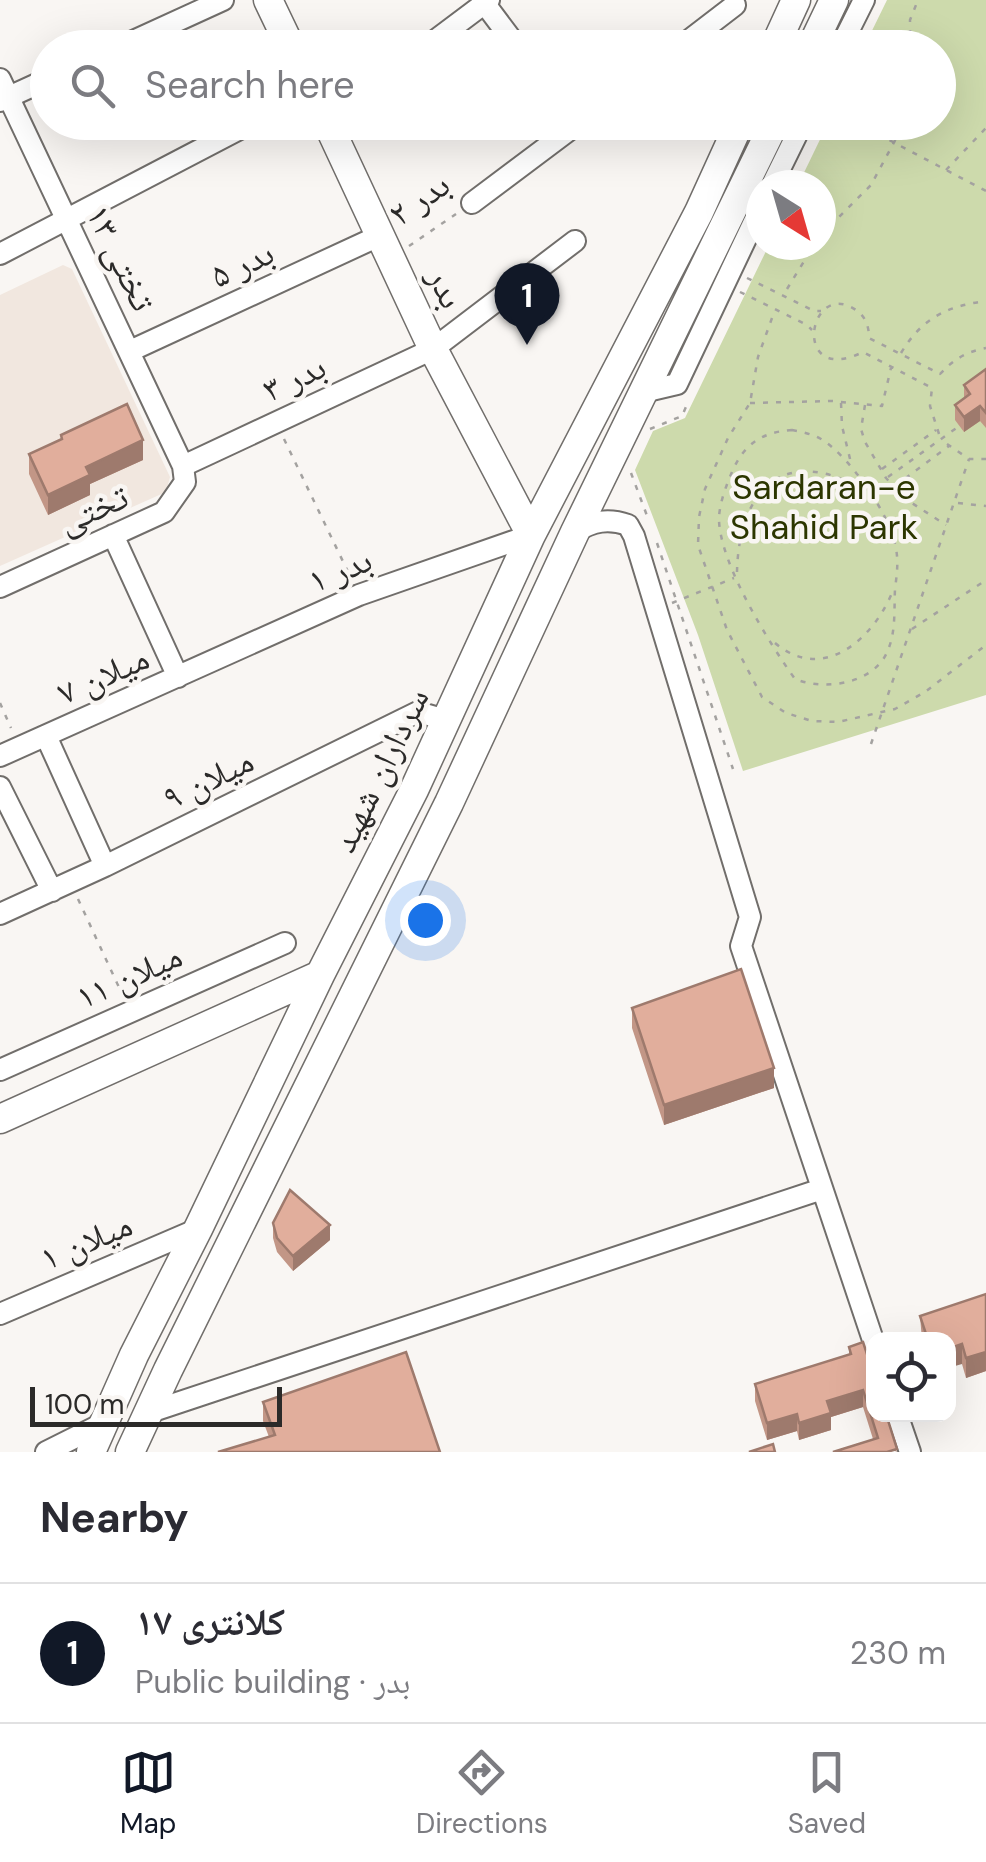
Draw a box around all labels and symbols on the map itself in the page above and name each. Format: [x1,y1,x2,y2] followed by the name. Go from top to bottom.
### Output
[379,162,459,236] street label: بدر ۲
[746,170,836,260] north arrow
[76,197,166,319] street label: تختی ۱۳
[203,229,281,299] street label: بدر ۵
[417,260,475,316] street label: بدر
[494,262,560,345] pin: 1
[255,343,333,413] street label: بدر ۳
[730,464,919,550] park label: Sardaran-e Shahid Park
[51,473,135,545] street label: تختی
[301,537,379,603] street label: بدر ۱
[50,635,156,715] street label: میلان ۷
[320,680,440,860] street label: سرداران شهید
[155,737,261,821] street label: میلان ۹
[400,895,451,946] your location
[69,932,189,1020] street label: میلان ۱۱
[33,1201,139,1281] street label: میلان ۱
[30,1382,282,1426] scale bar

